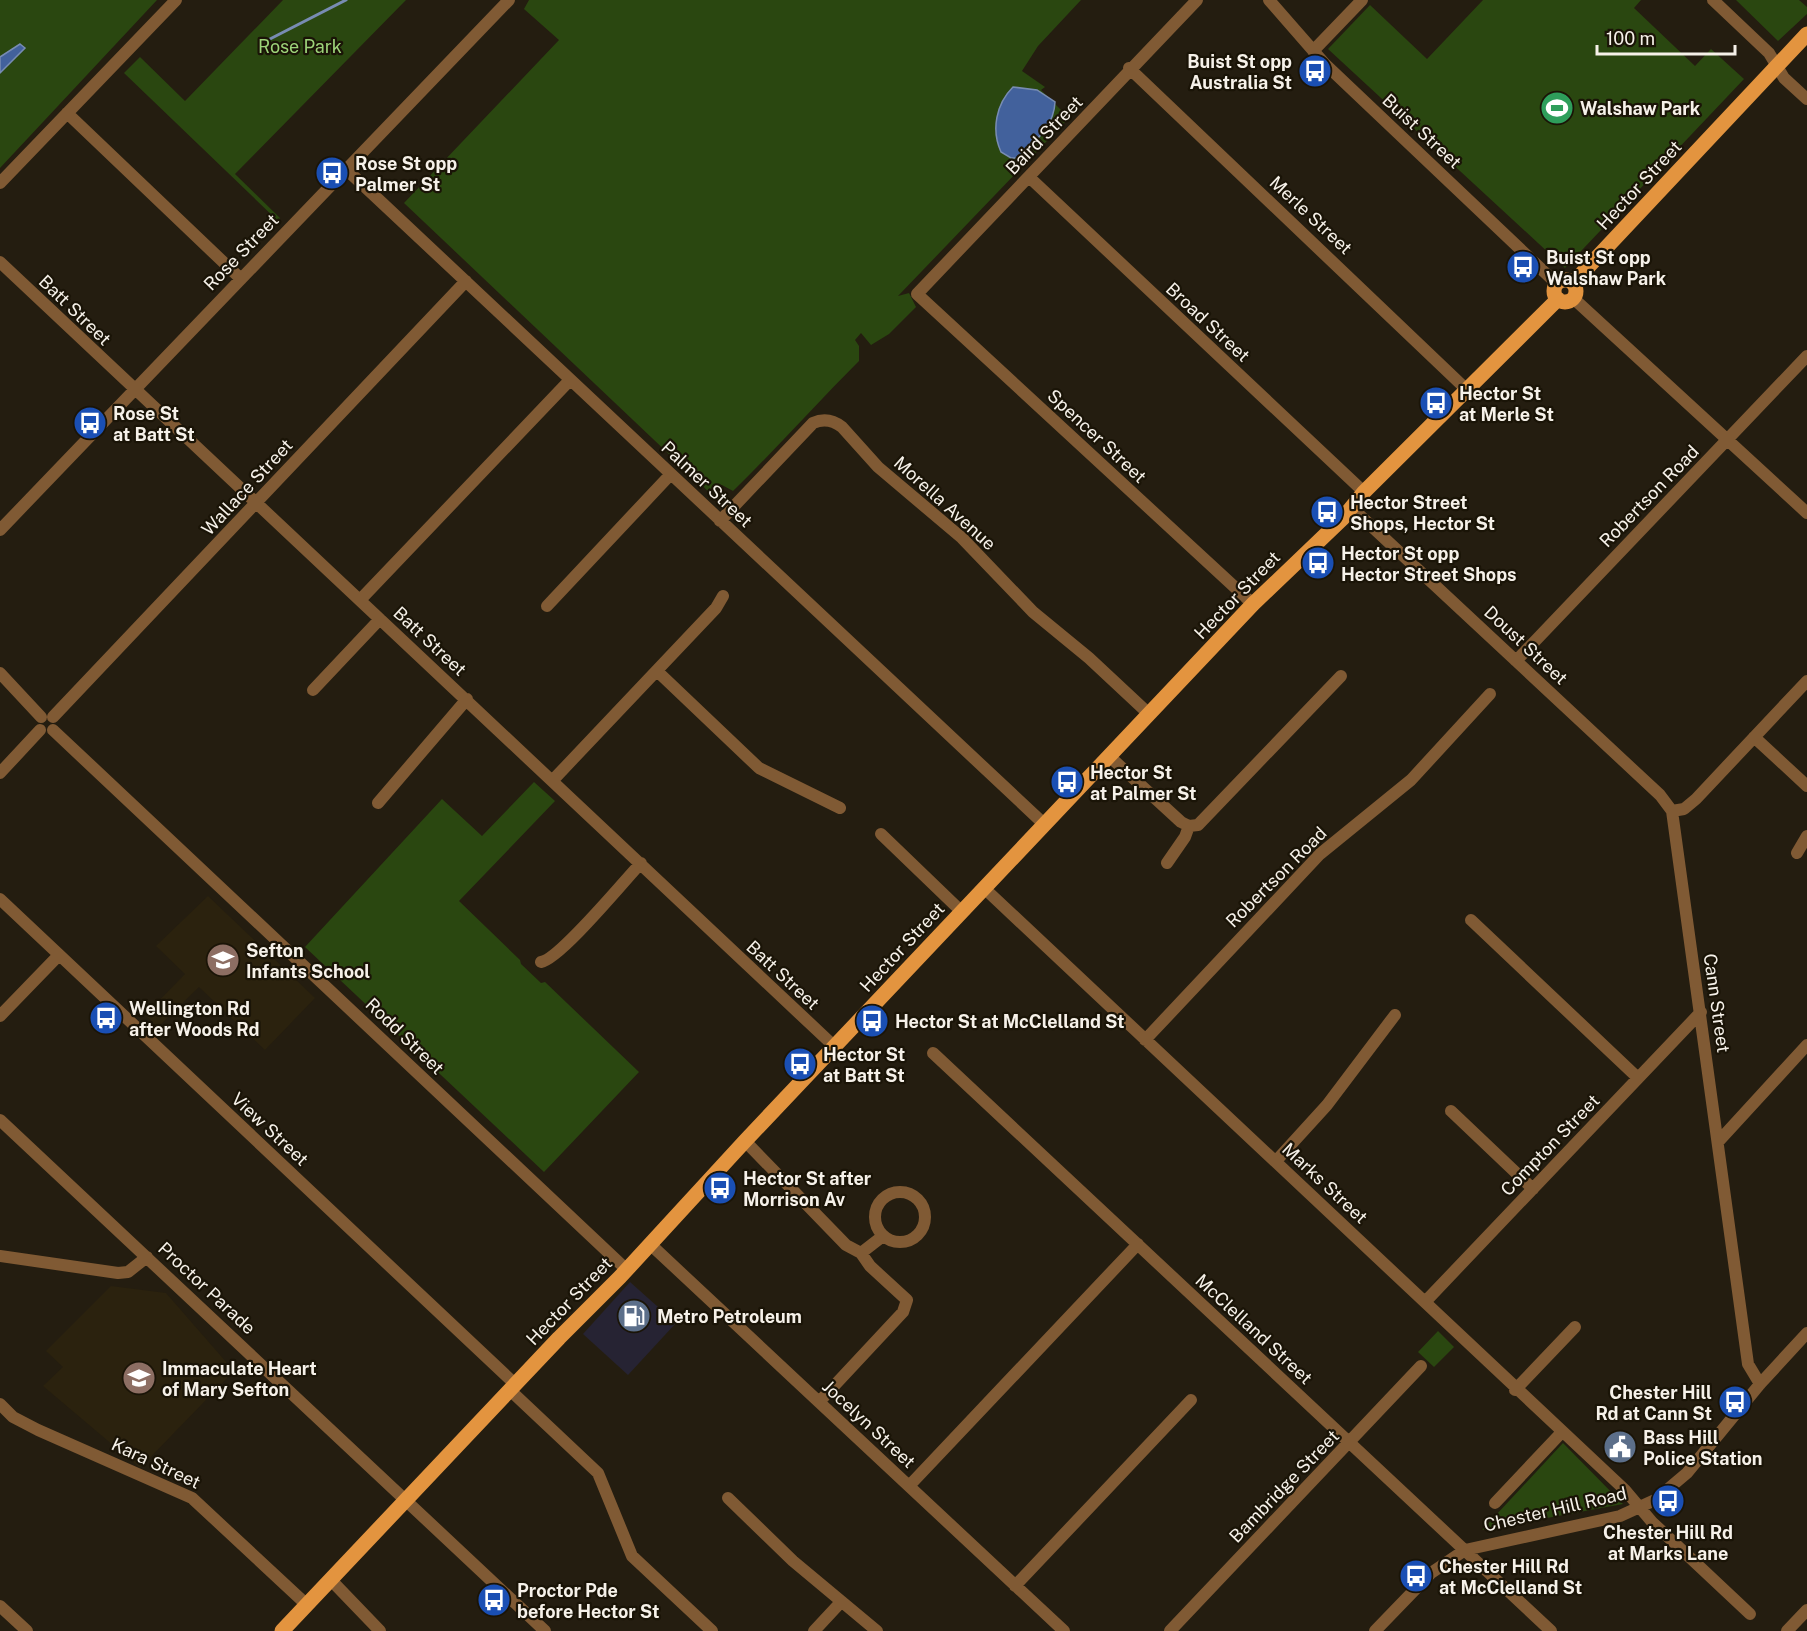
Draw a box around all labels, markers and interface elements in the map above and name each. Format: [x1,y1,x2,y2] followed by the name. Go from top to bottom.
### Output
[1597,18,1735,56] scale bar
[1606,28,1655,49] text: 100 m
[258,36,342,57] park label: Rose Park
[1187,51,1292,93] place label: Buist St opp Australia St
[1297,53,1333,89] bus stop icon: Buist St opp Australia St
[1378,89,1466,173] street label: Buist Street
[1539,90,1575,126] sports icon: Walshaw Park
[1001,91,1087,179] street label: Baird Street
[1580,98,1701,119] place label: Walshaw Park
[1592,136,1686,234] street label: Hector Street
[355,153,457,195] place label: Rose St opp Palmer St
[314,155,350,191] bus stop icon: Rose St opp Palmer St
[1265,171,1357,259] street label: Merle Street
[199,209,283,295] street label: Rose Street
[1546,247,1667,289] place label: Buist St opp Walshaw Park
[1505,249,1541,285] bus stop icon: Buist St opp Walshaw Park
[35,271,115,349] street label: Batt Street
[1162,278,1254,366] street label: Broad Street
[1459,383,1554,425] place label: Hector St at Merle St
[1043,385,1151,487] street label: Spencer Street
[1418,385,1454,421] bus stop icon: Hector St at Merle St
[113,403,195,445] place label: Rose St at Batt St
[72,405,108,441] bus stop icon: Rose St at Batt St
[197,435,297,539] street label: Wallace Street
[657,437,757,531] street label: Palmer Street
[1595,441,1703,551] street label: Robertson Road
[890,452,1000,554] street label: Morella Avenue
[1350,492,1495,534] place label: Hector Street Shops, Hector St
[1309,494,1345,530] bus stop icon: Hector Street Shops, Hector St
[1341,543,1517,585] place label: Hector St opp Hector Street Shops
[1300,545,1336,581] bus stop icon: Hector St opp Hector Street Shops
[1190,547,1284,643] street label: Hector Street
[1480,601,1572,689] street label: Doust Street
[389,602,471,680] street label: Batt Street
[1090,762,1197,804] place label: Hector St at Palmer St
[1049,764,1085,800] bus stop icon: Hector St at Palmer St
[1221,822,1331,932] street label: Robertson Road
[855,898,949,996] street label: Hector Street
[742,936,824,1014] street label: Batt Street
[246,940,370,982] place label: Sefton Infants School
[205,942,241,978] school or university icon: Sefton Infants School
[1700,952,1734,1054] street label: Cann Street
[362,994,448,1078] street label: Rodd Street
[129,998,259,1040] place label: Wellington Rd after Woods Rd
[88,1000,124,1036] bus stop icon: Wellington Rd after Woods Rd
[854,1003,890,1039] bus stop icon: Hector St at McClelland St
[895,1011,1125,1032] place label: Hector St at McClelland St
[823,1044,905,1086] place label: Hector St at Batt St
[782,1046,818,1082] bus stop icon: Hector St at Batt St
[227,1088,313,1170] street label: View Street
[1496,1090,1604,1200] street label: Compton Street
[1278,1138,1372,1228] street label: Marks Street
[743,1168,872,1210] place label: Hector St after Morrison Av
[702,1170,738,1206] bus stop icon: Hector St after Morrison Av
[154,1238,260,1338] street label: Proctor Parade
[522,1253,616,1349] street label: Hector Street
[1191,1270,1317,1388] street label: McClelland Street
[616,1298,652,1334] fuel station icon: Metro Petroleum
[657,1306,802,1327] place label: Metro Petroleum
[162,1358,317,1400] place label: Immaculate Heart of Mary Sefton
[121,1360,157,1396] school or university icon: Immaculate Heart of Mary Sefton
[818,1376,920,1472] street label: Jocelyn Street
[1595,1382,1712,1424] place label: Chester Hill Rd at Cann St
[1717,1384,1753,1420] bus stop icon: Chester Hill Rd at Cann St
[1225,1425,1343,1547] street label: Bambridge Street
[1643,1427,1763,1469] place label: Bass Hill Police Station
[1602,1429,1638,1465] public building icon: Bass Hill Police Station
[108,1433,204,1493] street label: Kara Street
[1481,1482,1629,1536] street label: Chester Hill Road
[1650,1483,1686,1519] bus stop icon: Chester Hill Rd at Marks Lane
[1603,1522,1733,1564] place label: Chester Hill Rd at Marks Lane
[1439,1556,1582,1598] place label: Chester Hill Rd at McClelland St
[1398,1558,1434,1594] bus stop icon: Chester Hill Rd at McClelland St
[517,1580,660,1622] place label: Proctor Pde before Hector St
[476,1582,512,1618] bus stop icon: Proctor Pde before Hector St

